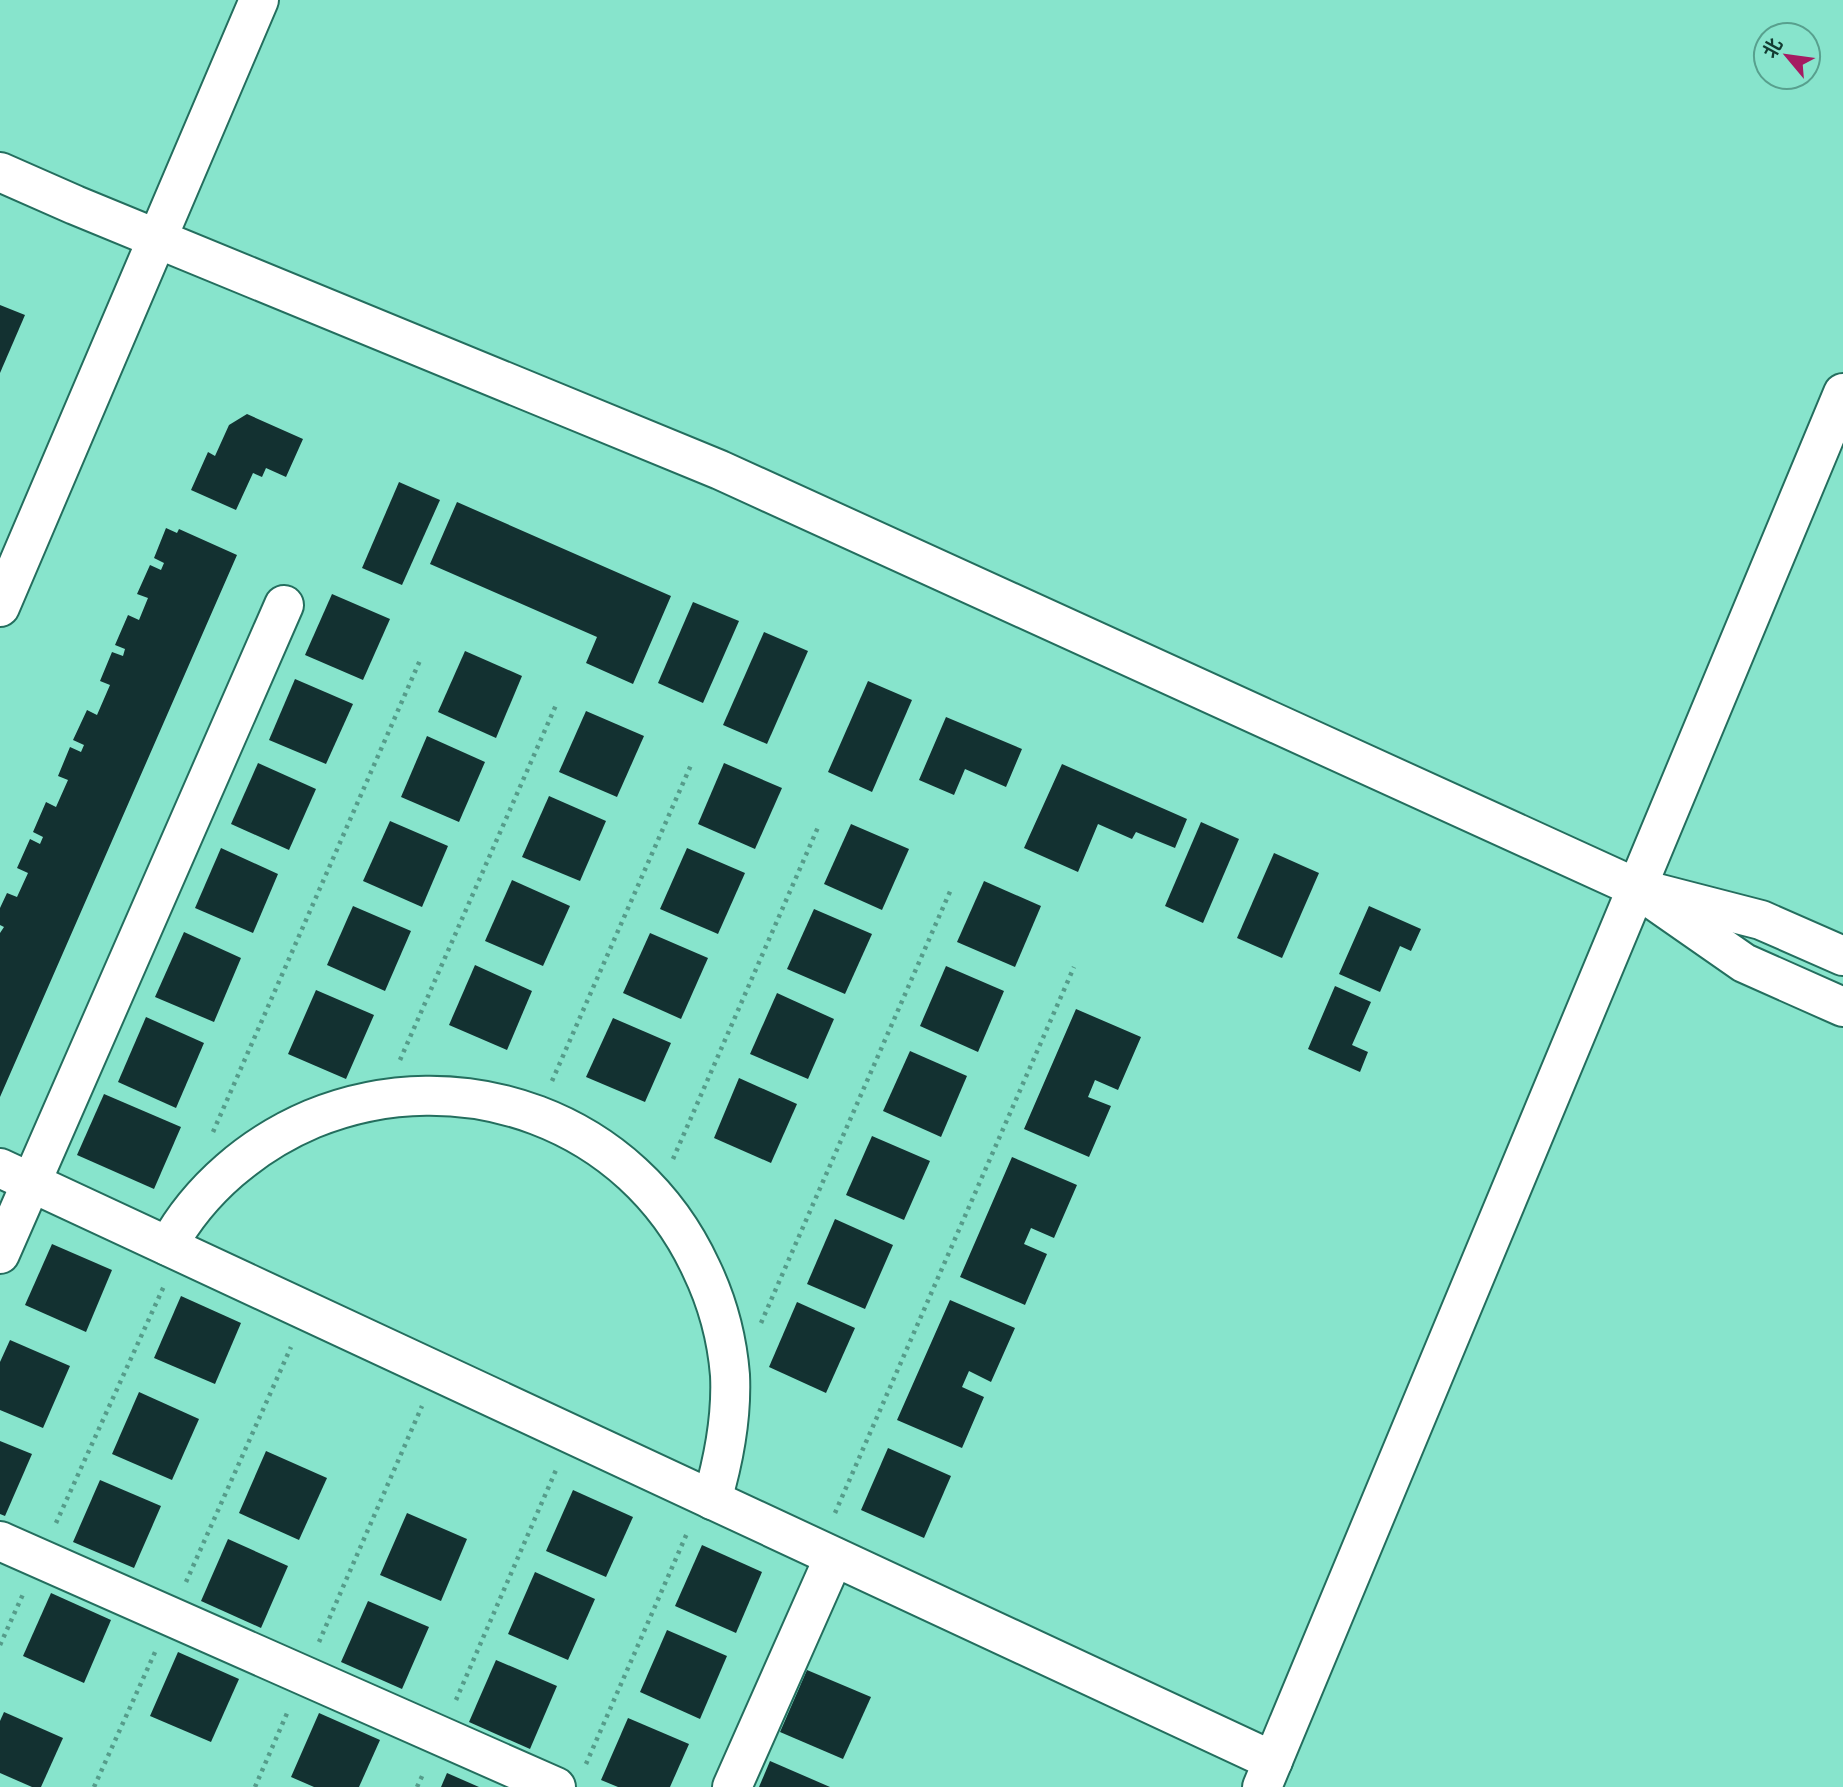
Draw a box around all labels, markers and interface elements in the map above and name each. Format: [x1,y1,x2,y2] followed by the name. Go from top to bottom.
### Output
[1752,21,1822,91] north arrow
[1756,33,1788,62] text: 北

